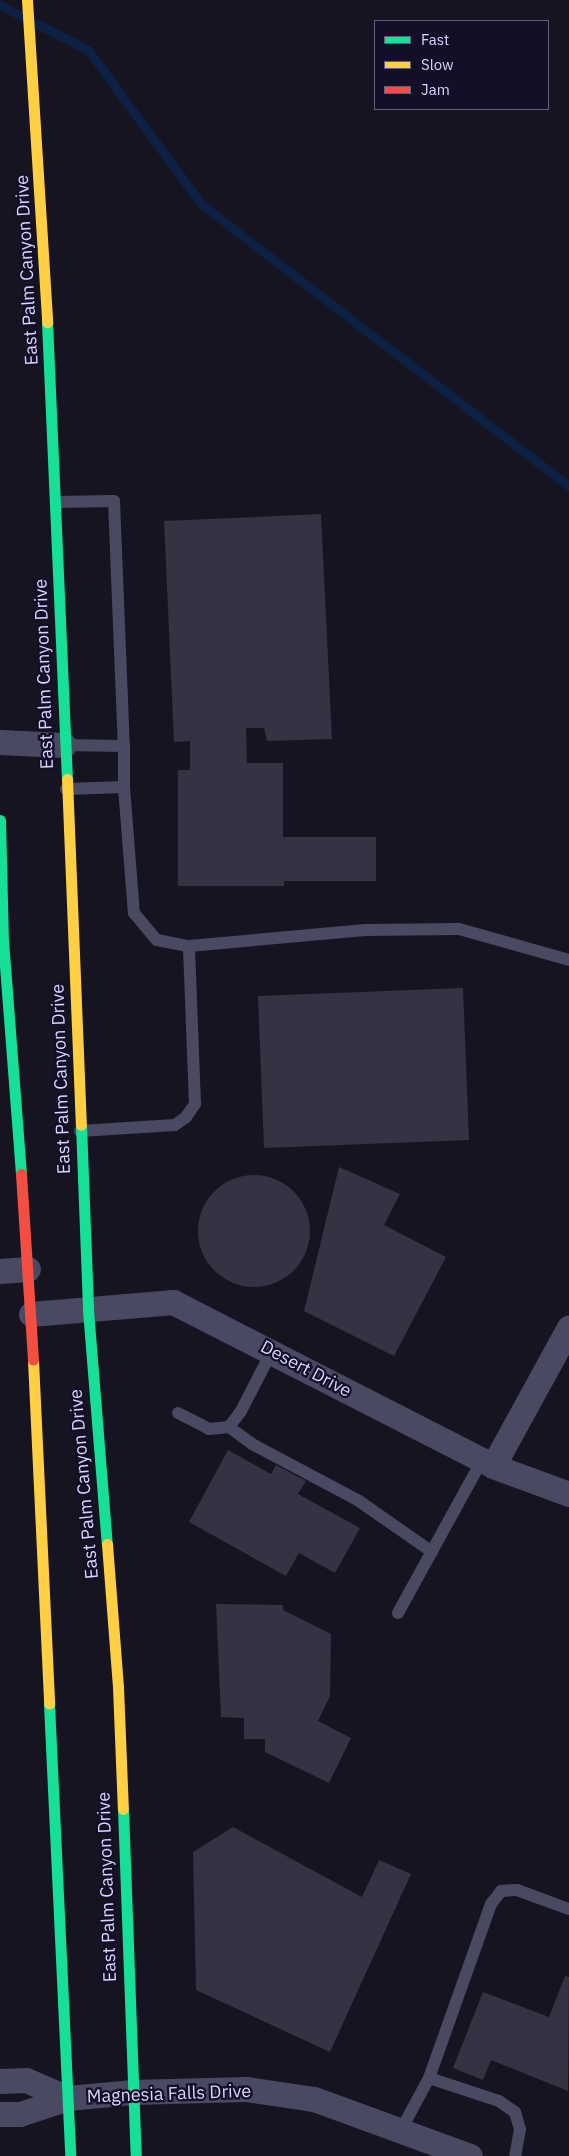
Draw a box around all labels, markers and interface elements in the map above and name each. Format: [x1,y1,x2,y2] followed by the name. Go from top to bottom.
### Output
[374,20,549,110] legend
[421,30,449,49] text: Fast
[421,55,454,74] text: Slow
[421,80,450,99] text: Jam
[11,174,43,366] street label: East Palm Canyon Drive
[30,578,58,770] street label: East Palm Canyon Drive
[47,983,75,1175] street label: East Palm Canyon Drive
[257,1336,355,1402] street label: Desert Drive
[65,1388,103,1580] street label: East Palm Canyon Drive
[93,1791,121,1983] street label: East Palm Canyon Drive
[86,2080,252,2108] street label: Magnesia Falls Drive

